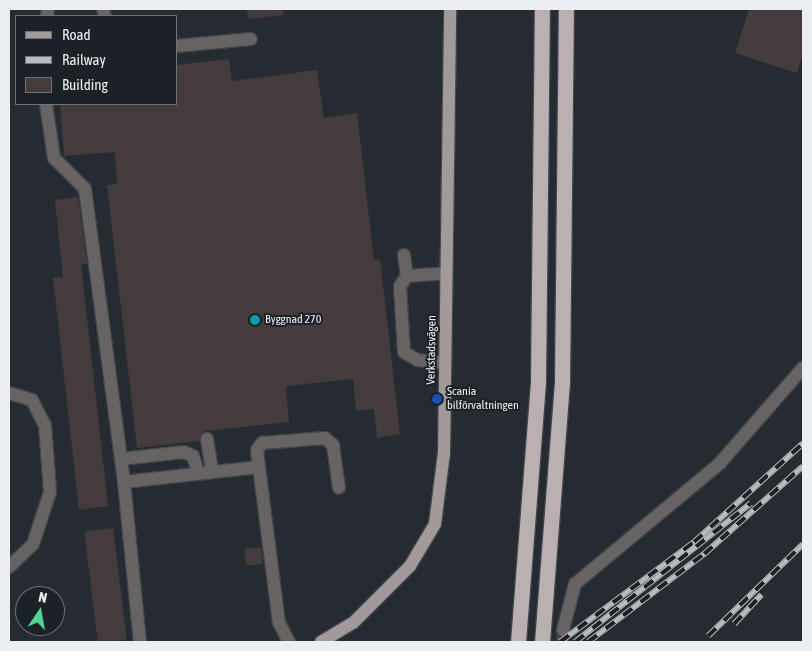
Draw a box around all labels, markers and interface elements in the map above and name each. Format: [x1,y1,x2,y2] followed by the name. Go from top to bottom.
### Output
[15,15,178,105] legend
[62,26,91,43] text: Road
[62,51,106,68] text: Railway
[62,76,108,93] text: Building
[265,313,321,327] place label: Byggnad 270
[249,314,261,326] marker: Byggnad 270
[424,315,440,385] street label: Verkstadsvägen
[447,385,519,413] place label: Scania bilförvaltningen
[431,393,443,405] marker: Scania bilförvaltningen
[15,586,65,636] north arrow
[37,589,49,606] text: N

